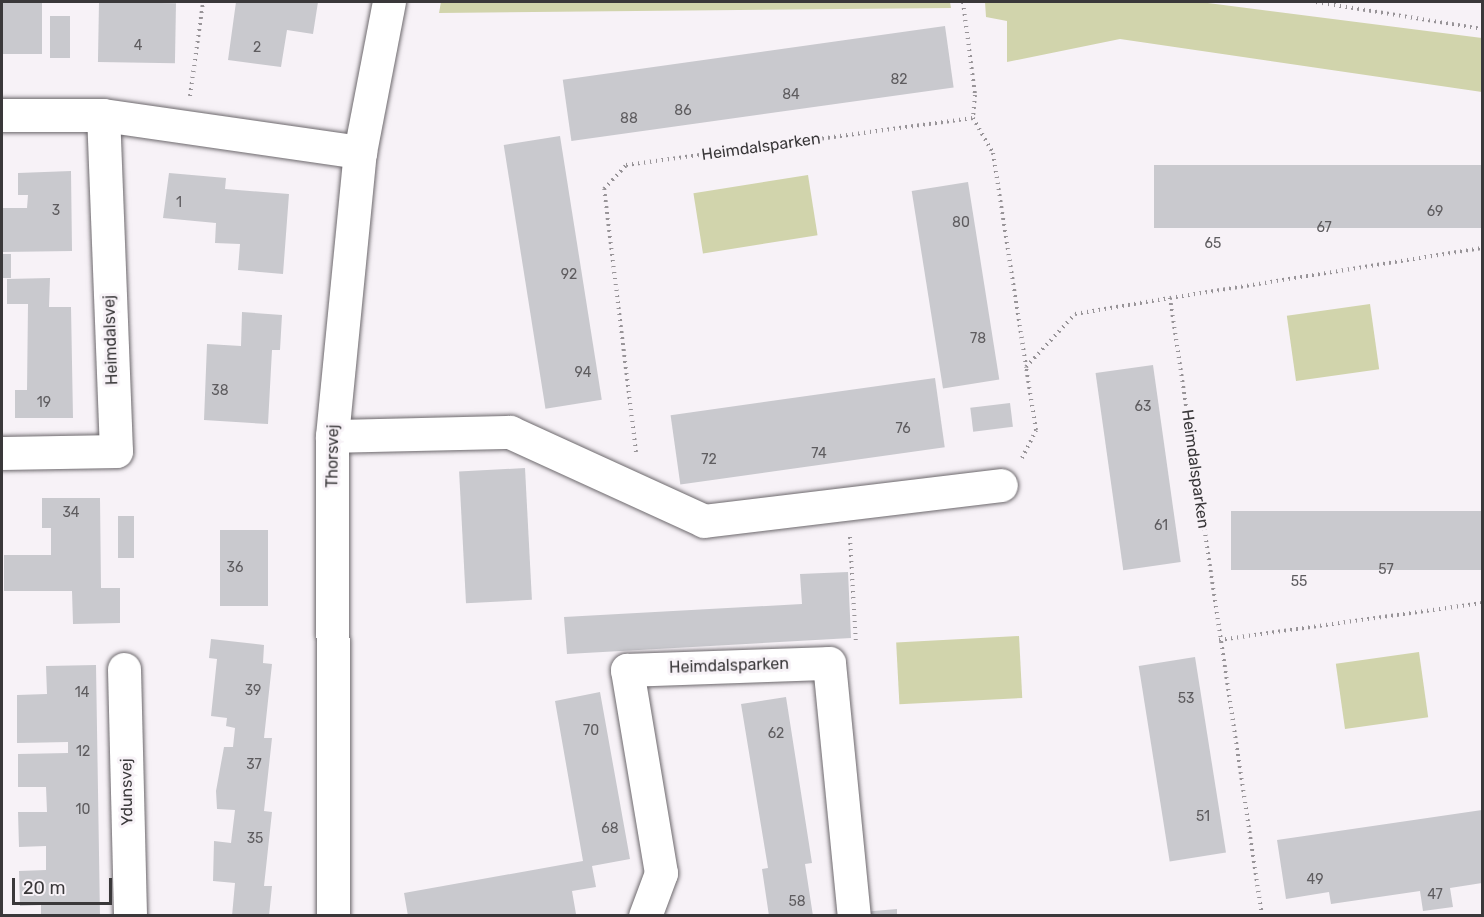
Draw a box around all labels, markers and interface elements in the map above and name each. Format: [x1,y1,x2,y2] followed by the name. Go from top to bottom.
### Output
[134,38,142,54] house number: 4
[253,40,261,56] house number: 2
[890,72,908,88] house number: 82
[782,87,800,103] house number: 84
[674,103,692,119] house number: 86
[620,111,638,127] house number: 88
[700,129,822,165] street label: Heimdalsparken
[176,195,182,211] house number: 1
[52,203,60,219] house number: 3
[1427,204,1443,220] house number: 69
[952,215,970,231] house number: 80
[1316,220,1332,236] house number: 67
[1205,236,1221,252] house number: 65
[561,267,577,283] house number: 92
[100,295,122,385] street label: Heimdalsvej
[970,331,986,347] house number: 78
[575,365,591,381] house number: 94
[211,383,229,399] house number: 38
[37,395,51,411] house number: 19
[1135,399,1151,415] house number: 63
[1177,408,1213,530] street label: Heimdalsparken
[895,421,911,437] house number: 76
[323,424,343,488] street label: Thorsvej
[811,446,827,462] house number: 74
[701,452,717,468] house number: 72
[62,505,80,521] house number: 34
[1154,518,1168,534] house number: 61
[227,560,243,576] house number: 36
[1378,562,1394,578] house number: 57
[1291,574,1307,590] house number: 55
[669,654,789,678] street label: Heimdalsparken
[245,683,261,699] house number: 39
[75,685,89,701] house number: 14
[1178,691,1194,707] house number: 53
[583,723,599,739] house number: 70
[768,726,784,742] house number: 62
[76,744,90,760] house number: 12
[246,757,262,773] house number: 37
[117,758,137,826] street label: Ydunsvej
[76,802,90,818] house number: 10
[1196,809,1210,825] house number: 51
[601,821,619,837] house number: 68
[247,831,263,847] house number: 35
[15,866,116,904] scale bar
[1307,872,1323,888] house number: 49
[23,877,65,899] text: 20 m
[1427,887,1443,903] house number: 47
[788,894,806,910] house number: 58

